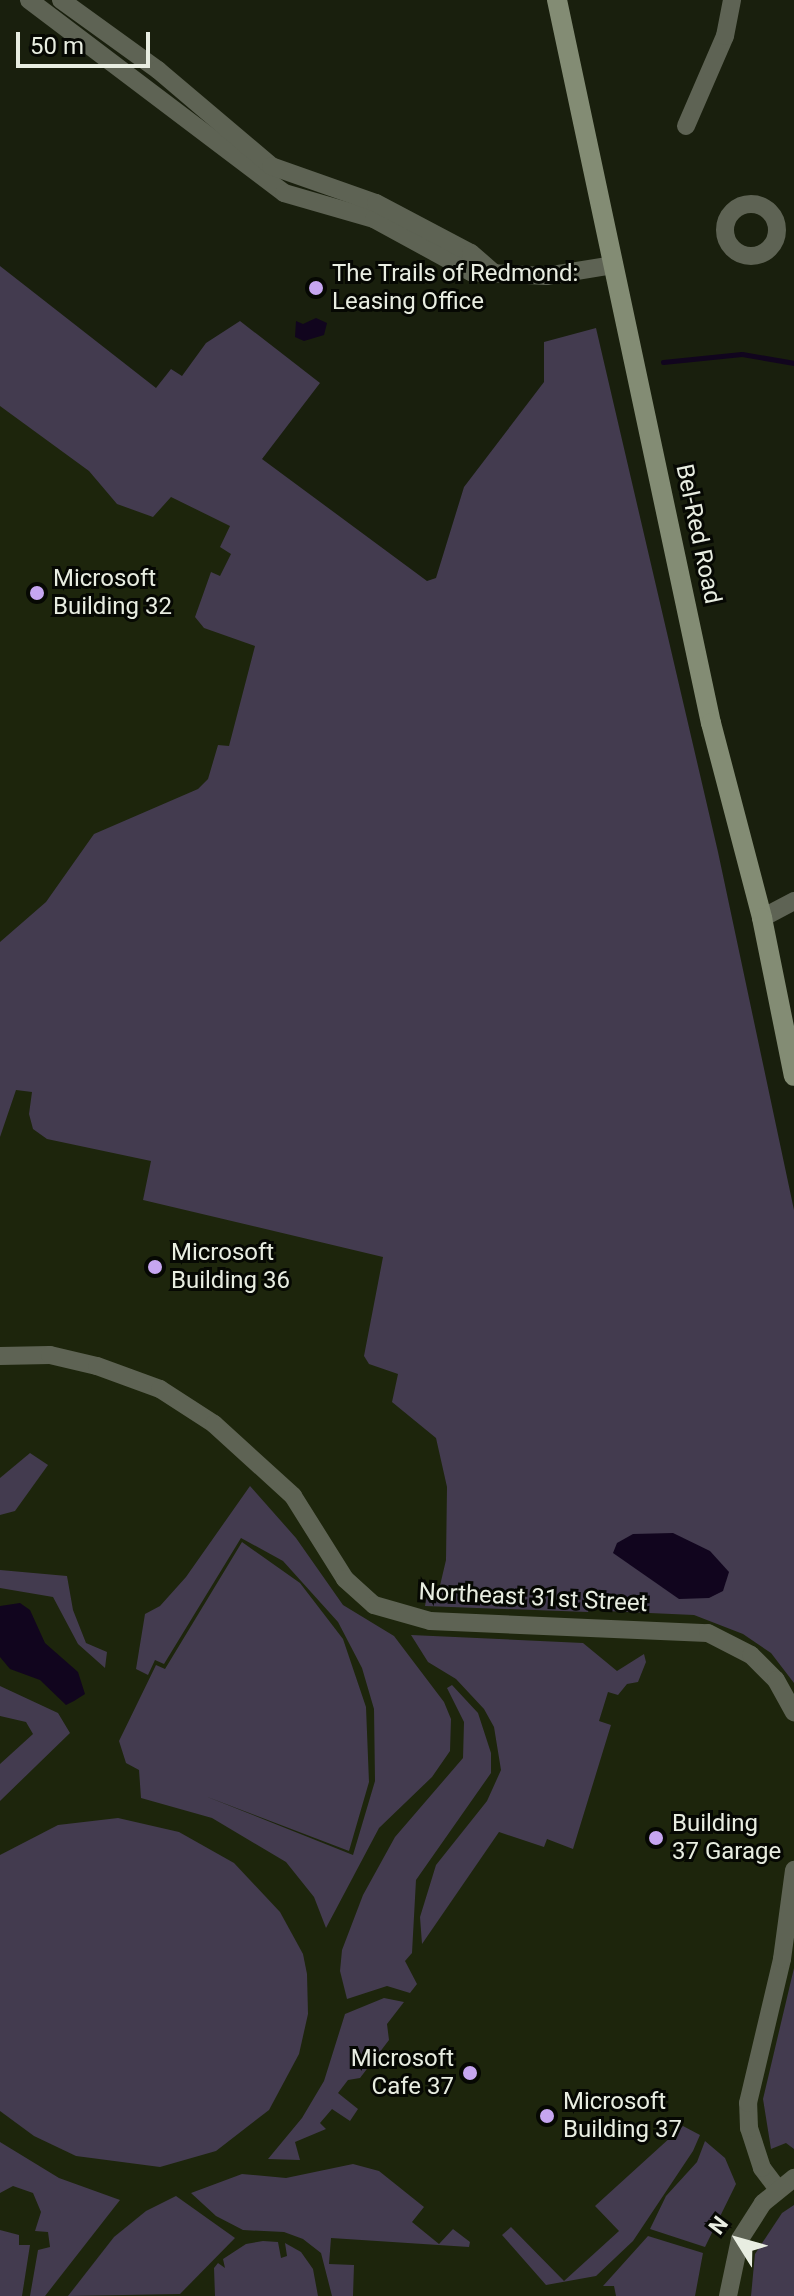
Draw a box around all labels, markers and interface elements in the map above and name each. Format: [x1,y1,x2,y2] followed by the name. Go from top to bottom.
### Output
[20,16,154,66] scale bar
[30,32,84,60] text: 50 m
[332,260,579,316] place label: The Trails of Redmond: Leasing Office
[307,279,325,297] marker: The Trails of Redmond: Leasing Office
[669,461,727,607] street label: Bel-Red Road
[53,565,172,621] place label: Microsoft Building 32
[28,584,46,602] marker: Microsoft Building 32
[171,1239,290,1295] place label: Microsoft Building 36
[146,1258,164,1276] marker: Microsoft Building 36
[418,1578,648,1618] street label: Northeast 31st Street
[672,1810,781,1866] place label: Building 37 Garage
[647,1829,665,1847] marker: Building 37 Garage
[351,2045,454,2101] place label: Microsoft Cafe 37
[461,2064,479,2082] marker: Microsoft Cafe 37
[563,2088,682,2144] place label: Microsoft Building 37
[538,2107,556,2125] marker: Microsoft Building 37
[698,2200,778,2280] north arrow
[704,2212,733,2239] text: N

